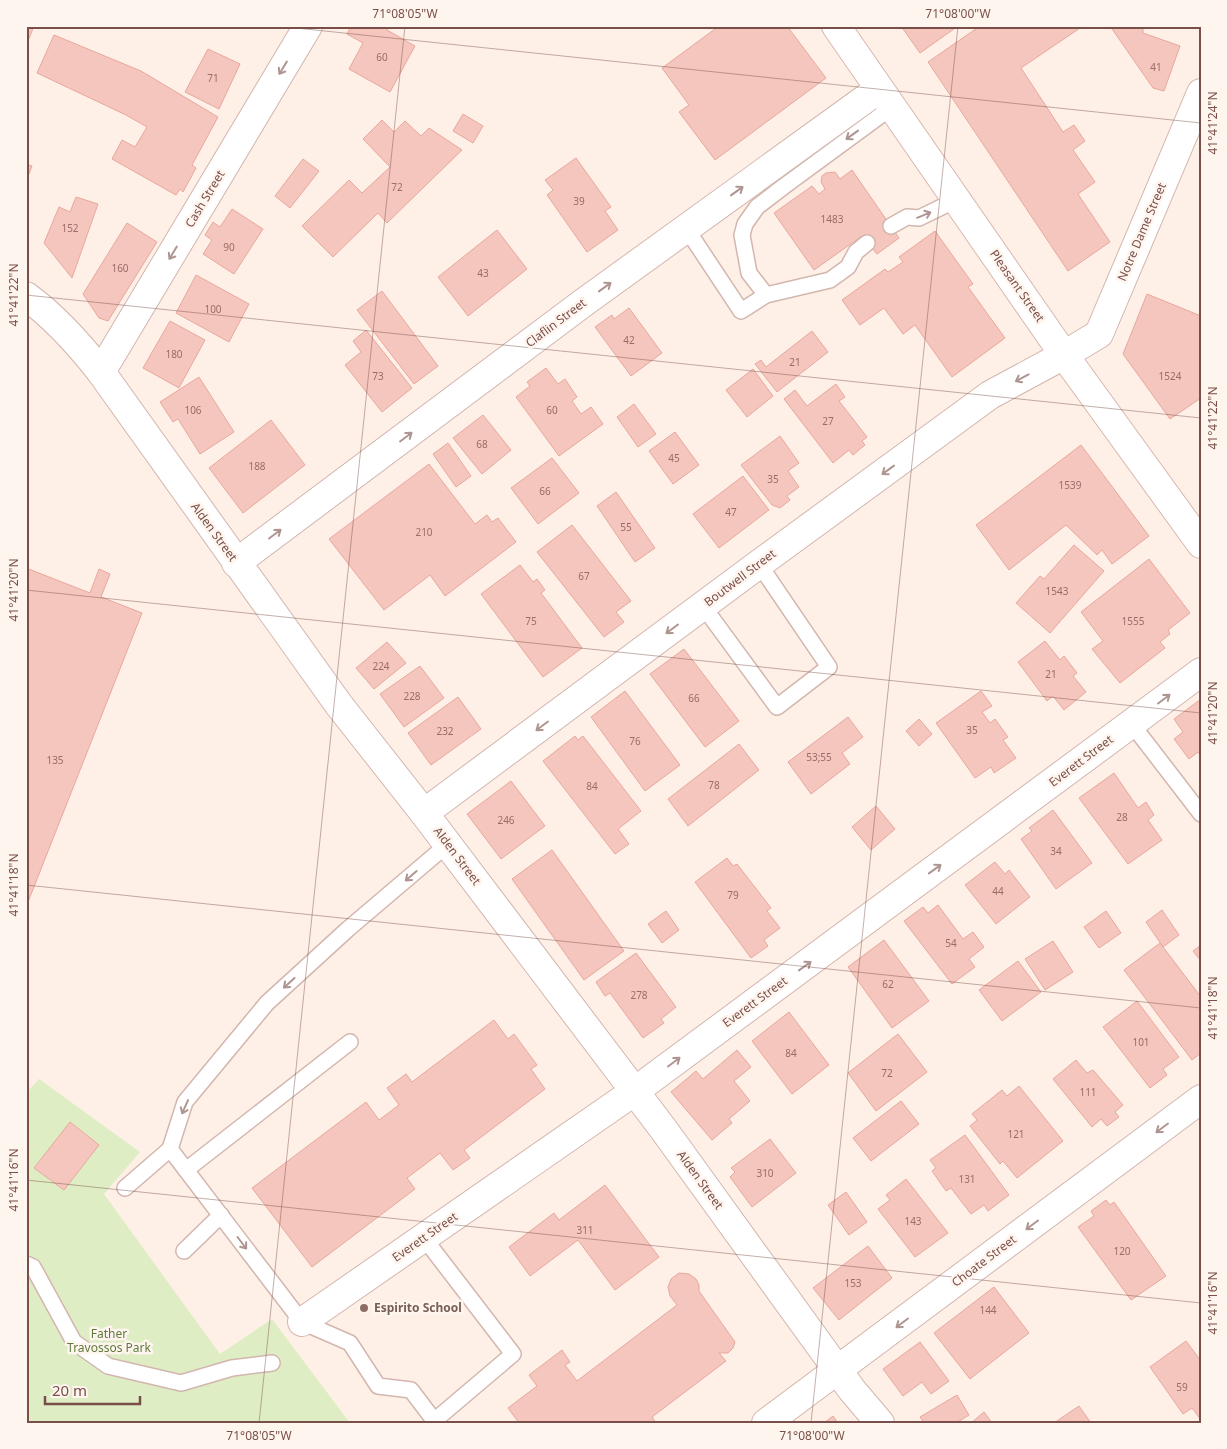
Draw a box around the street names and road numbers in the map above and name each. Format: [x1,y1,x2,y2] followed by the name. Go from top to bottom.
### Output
[181,166,229,231] street label: Cash Street
[1113,179,1170,284] street label: Notre Dame Street
[986,246,1049,326] street label: Pleasant Street
[522,294,590,351] street label: Claflin Street
[187,499,242,565] street label: Alden Street
[700,545,780,610] street label: Boutwell Street
[1045,730,1117,790] street label: Everett Street
[430,823,485,889] street label: Alden Street
[719,972,791,1031] street label: Everett Street
[673,1147,728,1213] street label: Alden Street
[389,1207,461,1265] street label: Everett Street
[948,1230,1020,1290] street label: Choate Street

